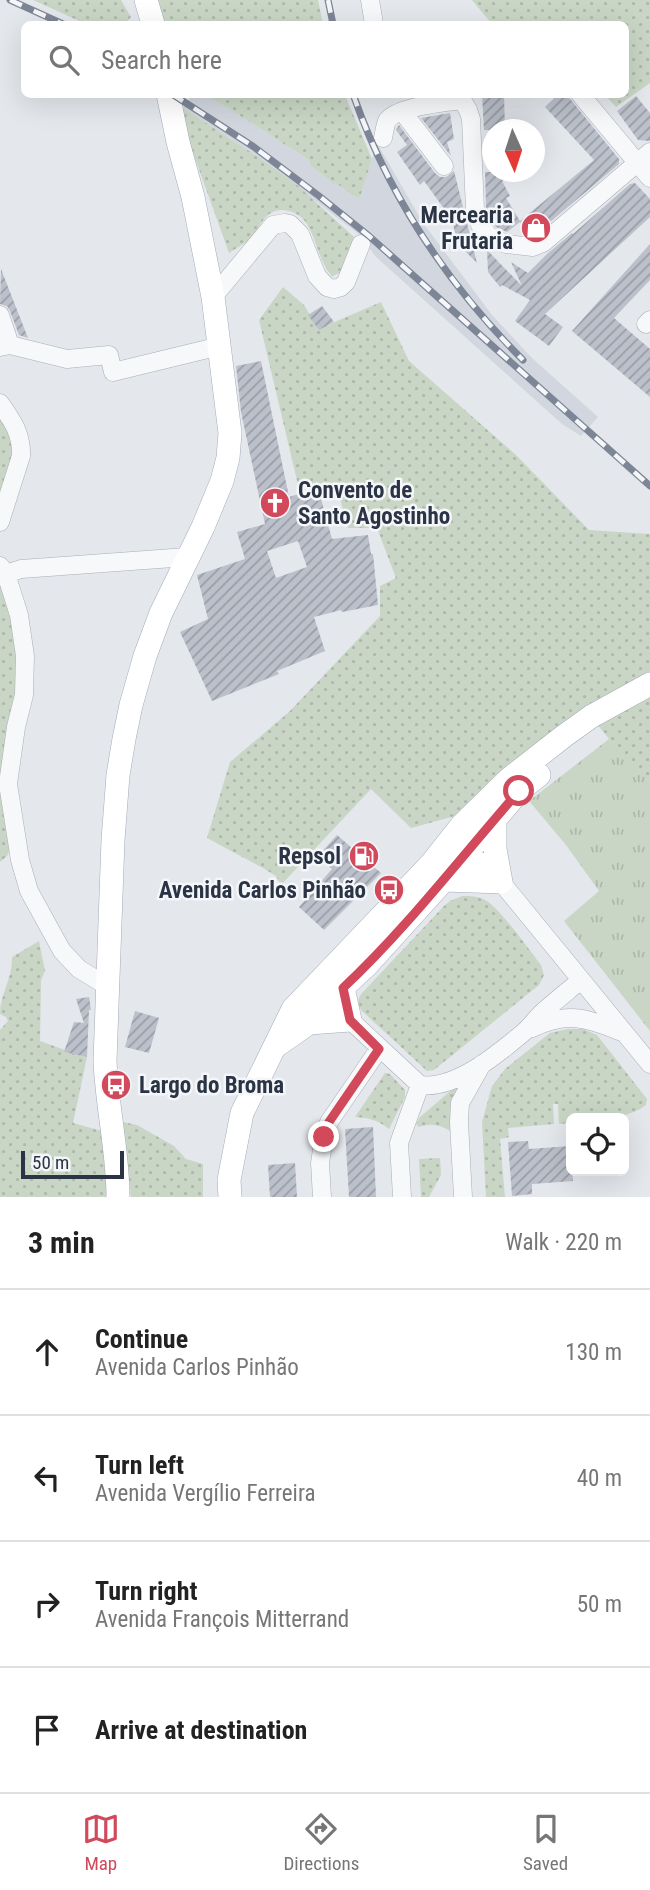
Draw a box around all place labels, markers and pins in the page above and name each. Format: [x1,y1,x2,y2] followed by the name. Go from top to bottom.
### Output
[420,202,513,255] place label: Mercearia Frutaria
[519,211,553,245] shop icon: Mercearia Frutaria
[298,477,450,530] place label: Convento de Santo Agostinho
[258,486,292,520] church icon: Convento de Santo Agostinho
[347,839,381,873] fuel station icon: Repsol
[278,843,341,870] place label: Repsol
[372,873,406,907] bus stop icon: Avenida Carlos Pinhão
[159,877,366,904] place label: Avenida Carlos Pinhão
[99,1068,133,1102] bus stop icon: Largo do Broma
[139,1072,284,1099] place label: Largo do Broma

